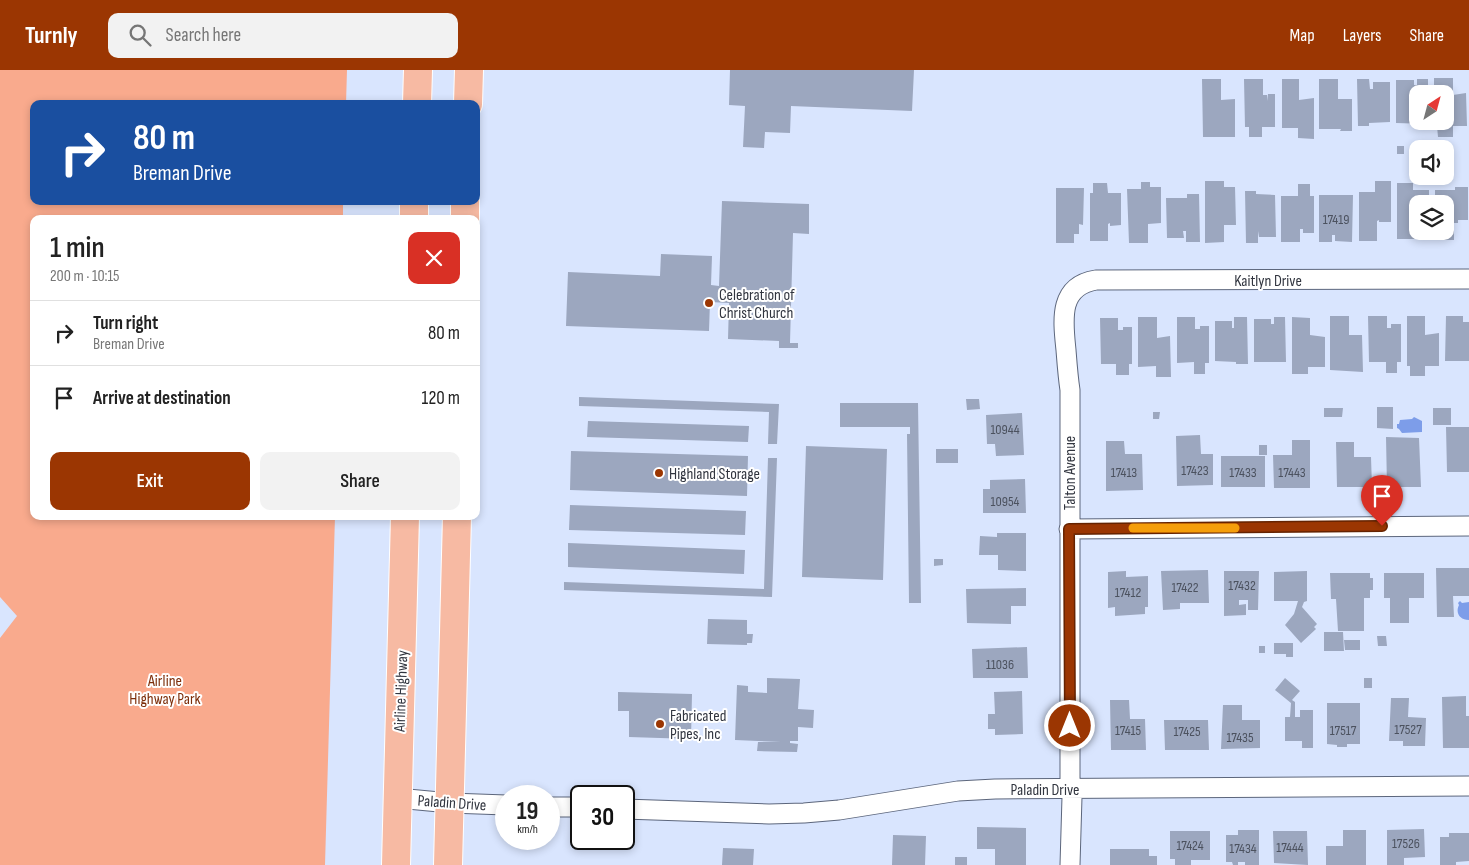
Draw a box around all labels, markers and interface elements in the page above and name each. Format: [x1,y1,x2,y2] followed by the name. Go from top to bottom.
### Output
[108,13,458,58] search box
[25,21,78,50] text: Turnly
[126,21,154,49] icon: search
[166,24,241,47] text: Search here
[1290,25,1315,46] text: Map
[1343,25,1382,46] text: Layers
[1410,25,1444,46] text: Share
[1409,85,1454,130] north arrow
[1409,85,1454,240] map controls
[133,117,195,160] text: 80 m
[50,120,115,185] icon: right
[1409,140,1454,185] button: sound
[133,160,232,187] text: Breman Drive
[1409,195,1454,240] button: layers
[1323,211,1349,228] house number: 17419
[50,230,105,266] text: 1 min
[408,232,460,284] button: close
[50,267,120,286] text: 200 m · 10:15
[1234,272,1302,291] street label: Kaitlyn Drive
[719,286,795,323] place label: Celebration of Christ Church
[703,297,715,309] marker: Celebration of Christ Church
[93,312,158,335] text: Turn right
[50,319,78,347] icon: right
[428,322,460,345] text: 80 m
[93,335,165,354] text: Breman Drive
[50,384,78,412] icon: arrive
[93,387,231,410] text: Arrive at destination
[422,387,460,410] text: 120 m
[990,421,1020,438] house number: 10944
[1061,436,1080,510] street label: Talton Avenue
[50,452,250,510] button: Exit
[260,452,460,510] button: Share
[1181,462,1209,479] house number: 17423
[1111,464,1137,481] house number: 17413
[1229,464,1257,481] house number: 17433
[1278,464,1306,481] house number: 17443
[669,465,760,484] place label: Highland Storage
[653,467,665,479] marker: Highland Storage
[1361,475,1403,526] pin
[1368,482,1396,510] icon: arrive
[991,493,1020,510] house number: 10954
[1228,577,1256,594] house number: 17432
[1171,579,1199,596] house number: 17422
[1115,584,1141,601] house number: 17412
[391,650,412,733] street label: Airline Highway
[986,656,1014,673] house number: 11036
[129,672,201,709] park label: Airline Highway Park
[1043,699,1095,751] position arrow
[670,707,726,744] place label: Fabricated Pipes, Inc
[654,718,666,730] marker: Fabricated Pipes, Inc
[1394,721,1422,738] house number: 17527
[1115,722,1141,739] house number: 17415
[1330,722,1357,739] house number: 17517
[1173,723,1201,740] house number: 17425
[1226,729,1254,746] house number: 17435
[1011,781,1079,800] street label: Paladin Drive
[570,785,635,850] speed limit sign: 30
[417,792,487,815] street label: Paladin Drive
[517,796,538,827] text: 19
[517,822,538,837] text: km/h
[1392,835,1420,852] house number: 17526
[1176,837,1204,854] house number: 17424
[1276,839,1304,856] house number: 17444
[1229,840,1257,857] house number: 17434

